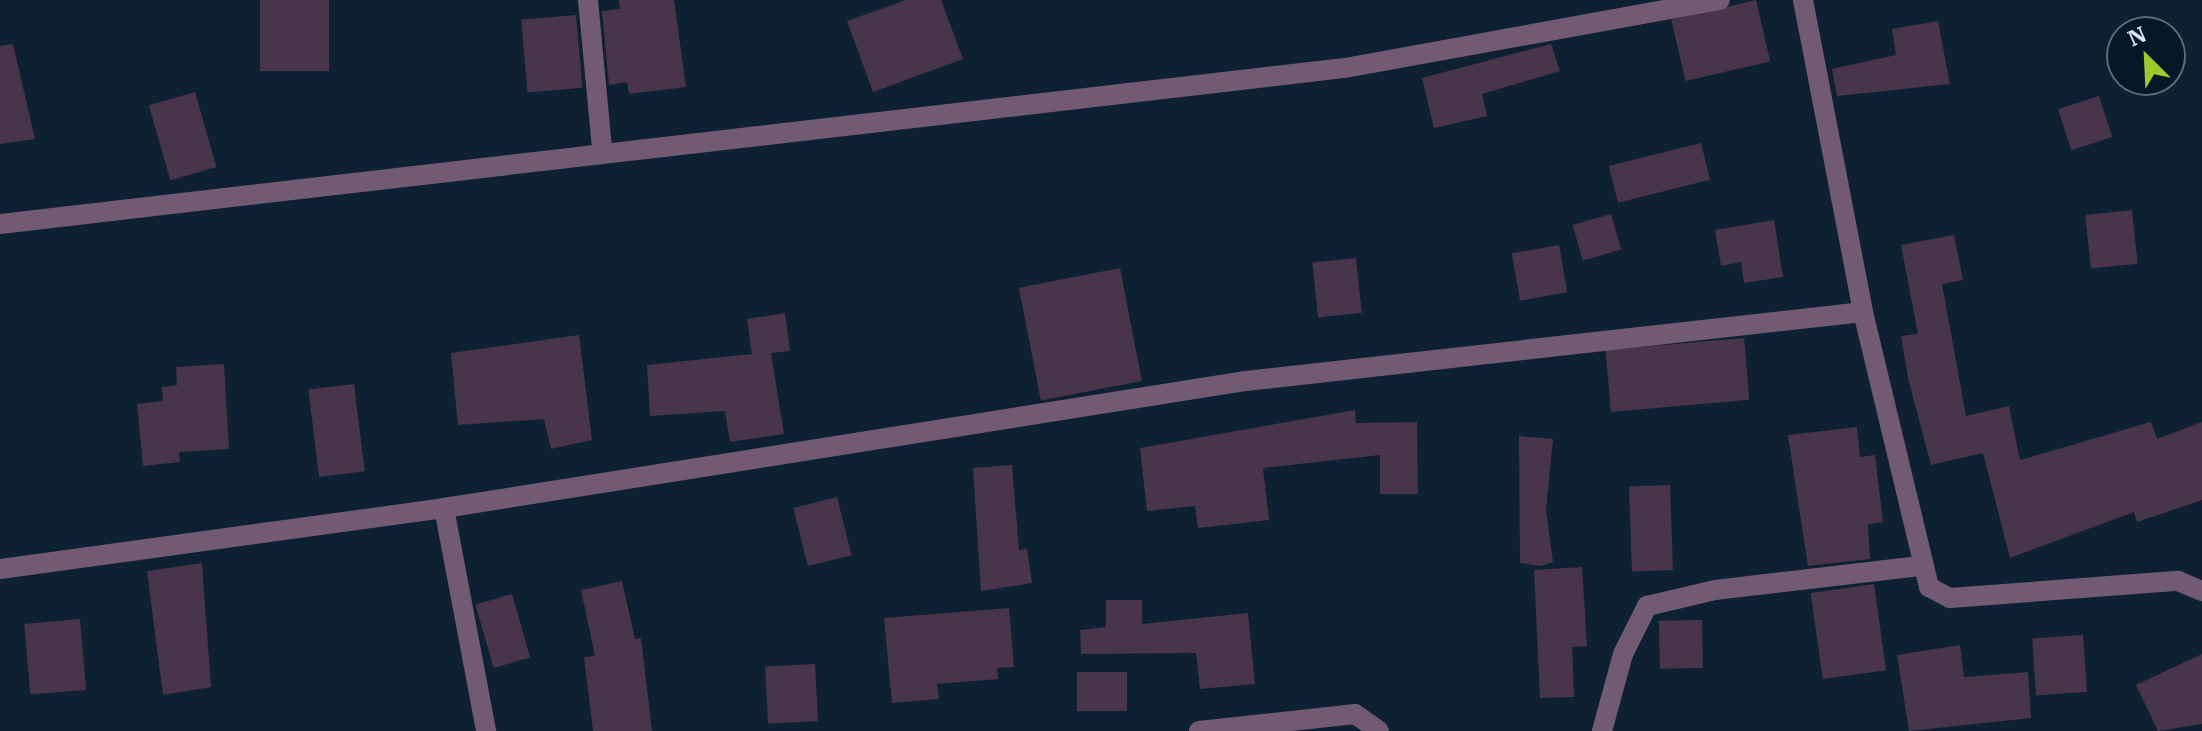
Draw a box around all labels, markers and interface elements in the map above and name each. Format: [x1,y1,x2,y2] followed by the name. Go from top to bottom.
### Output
[2106,16,2186,96] north arrow
[2123,19,2151,52] text: N

